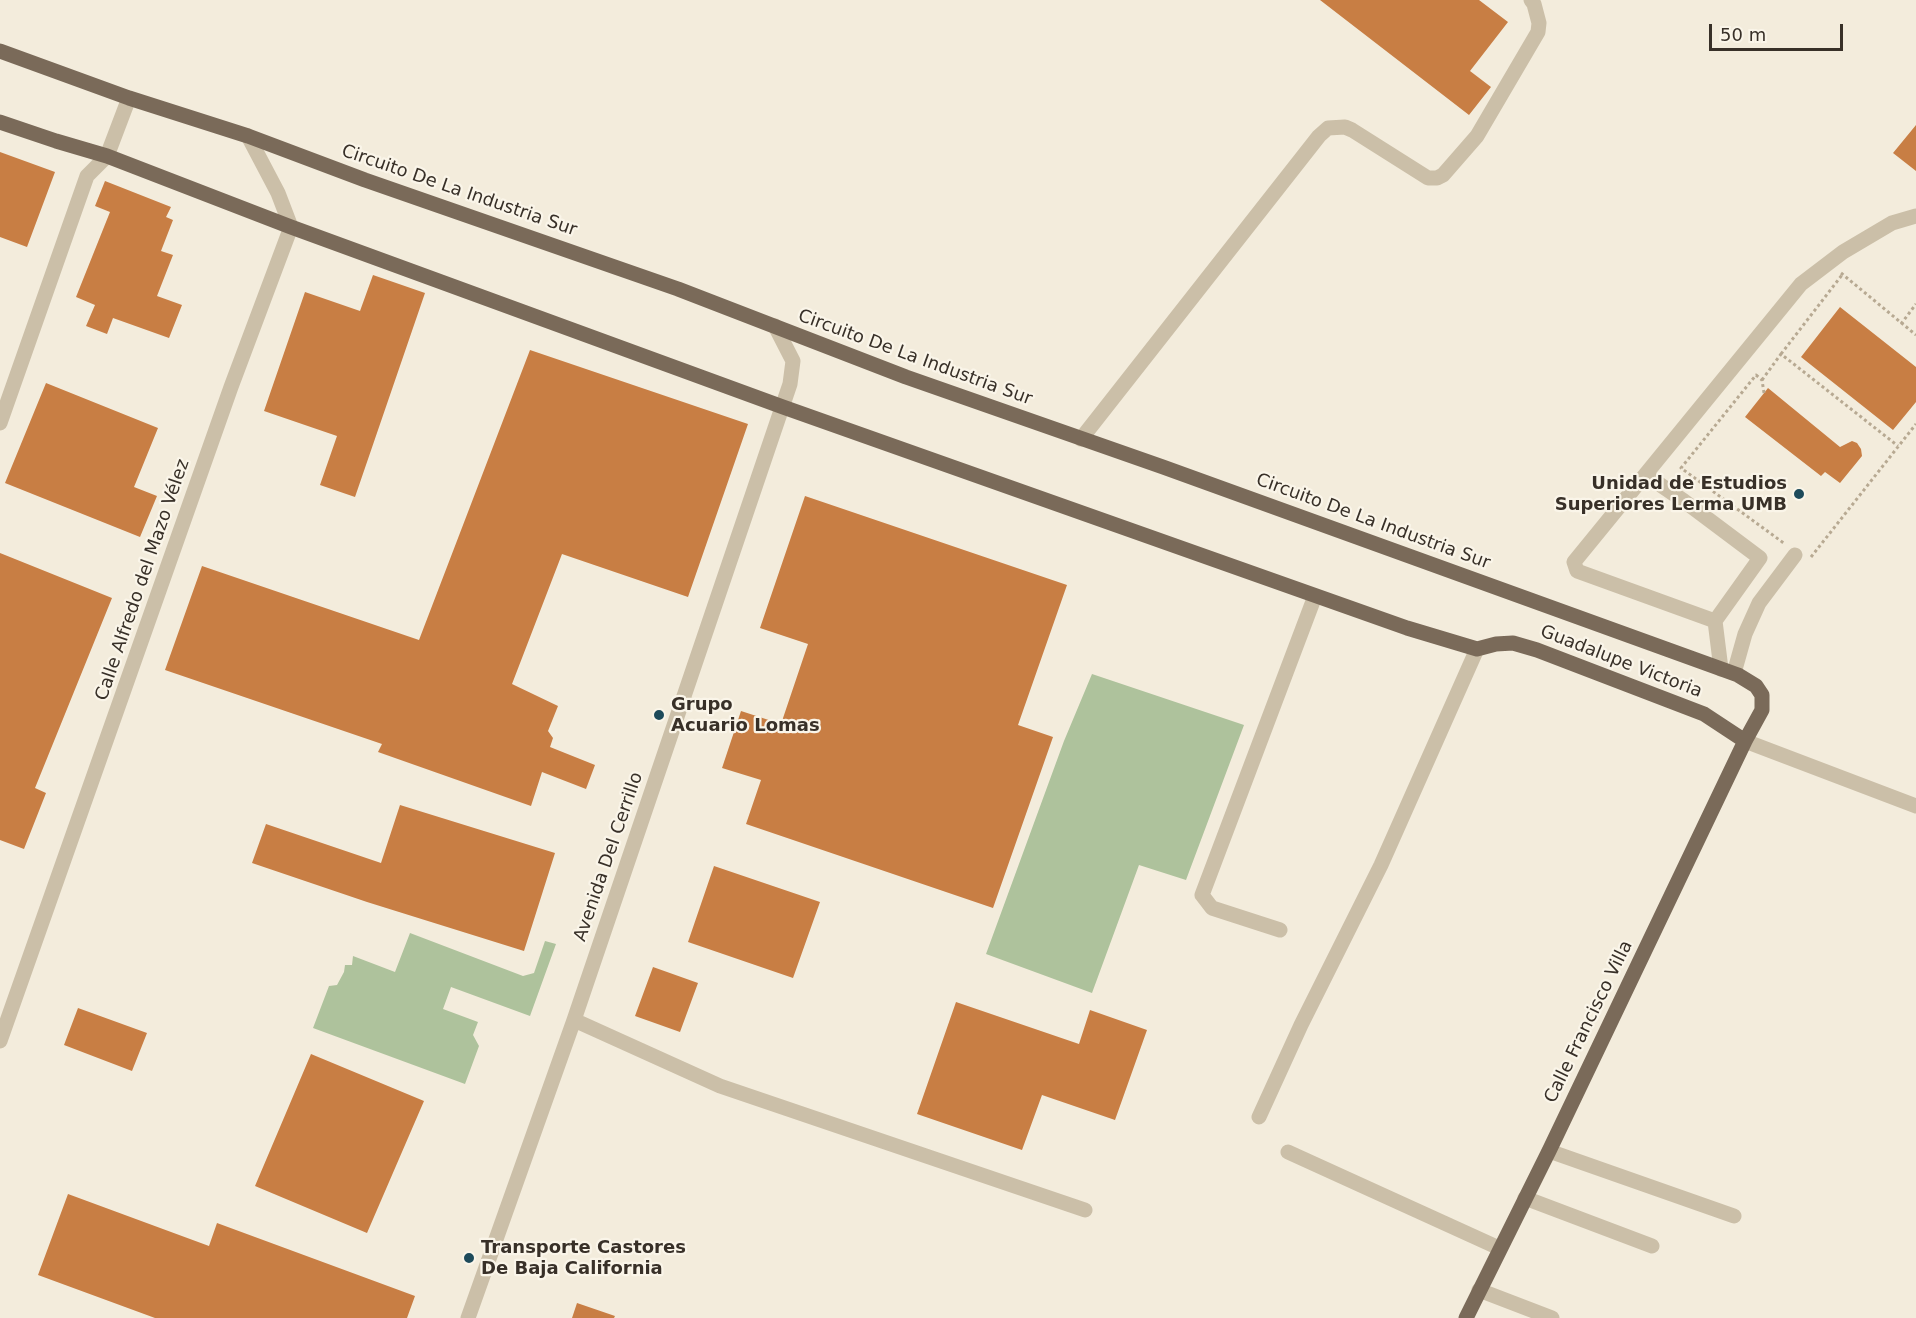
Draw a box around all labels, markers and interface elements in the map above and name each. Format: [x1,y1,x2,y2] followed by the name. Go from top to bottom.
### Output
[1712,12,1846,50] scale bar
[1720,24,1766,45] text: 50 m
[338,141,580,241] street label: Circuito De La Industria Sur
[795,306,1035,410] street label: Circuito De La Industria Sur
[91,457,195,703] street label: Calle Alfredo del Mazo Vélez
[1253,470,1493,574] street label: Circuito De La Industria Sur
[1555,473,1787,516] place label: Unidad de Estudios Superiores Lerma UMB
[1792,487,1806,501] marker: Unidad de Estudios Superiores Lerma UMB
[1537,621,1705,703] street label: Guadalupe Victoria
[671,694,820,736] place label: Grupo Acuario Lomas
[652,708,666,722] marker: Grupo Acuario Lomas
[570,770,648,944] street label: Avenida Del Cerrillo
[1540,937,1638,1107] street label: Calle Francisco Villa
[481,1237,686,1280] place label: Transporte Castores De Baja California
[462,1251,476,1265] marker: Transporte Castores De Baja California

